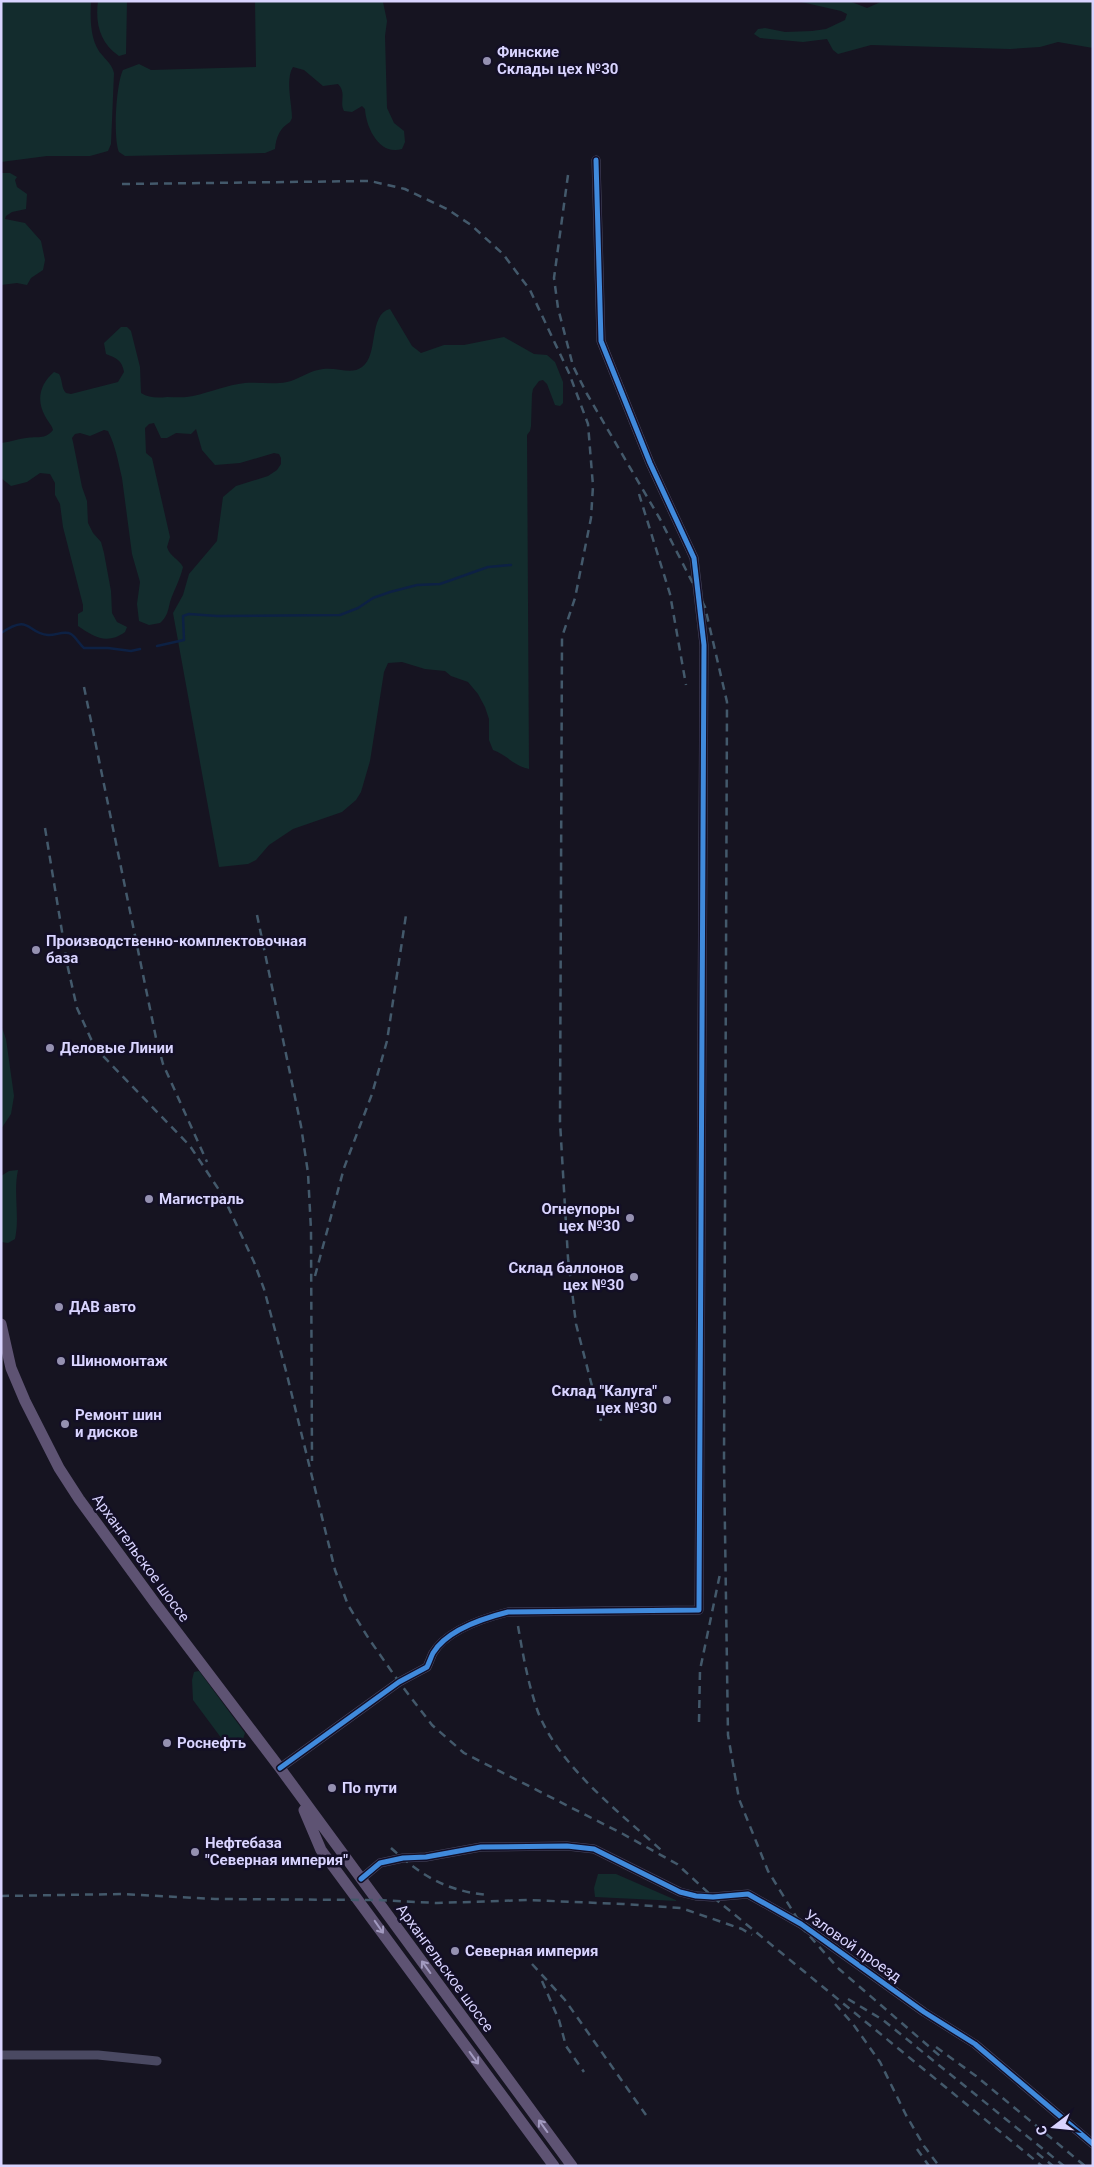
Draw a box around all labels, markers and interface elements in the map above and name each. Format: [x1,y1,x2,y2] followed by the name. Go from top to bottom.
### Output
[497,43,618,78] place label: Финские Склады цех №30
[481,55,493,67] marker: Финские Склады цех №30
[46,932,307,967] place label: Производственно-комплектовочная база
[30,944,42,956] marker: Производственно-комплектовочная база
[60,1039,174,1057] place label: Деловые Линии
[44,1042,56,1054] marker: Деловые Линии
[159,1190,244,1208] place label: Магистраль
[143,1193,155,1205] marker: Магистраль
[541,1200,620,1235] place label: Огнеупоры цех №30
[624,1212,636,1224] marker: Огнеупоры цех №30
[509,1259,624,1294] place label: Склад баллонов цех №30
[628,1271,640,1283] marker: Склад баллонов цех №30
[69,1298,136,1316] place label: ДАВ авто
[53,1301,65,1313] marker: ДАВ авто
[71,1352,168,1370] place label: Шиномонтаж
[55,1355,67,1367] marker: Шиномонтаж
[552,1382,657,1417] place label: Склад "Калуга" цех №30
[661,1394,673,1406] marker: Склад "Калуга" цех №30
[75,1406,162,1441] place label: Ремонт шин и дисков
[59,1418,71,1430] marker: Ремонт шин и дисков
[89,1491,193,1625] street label: Архангельское шоссе
[177,1734,246,1752] place label: Роснефть
[161,1737,173,1749] marker: Роснефть
[342,1779,397,1797] place label: По пути
[326,1782,338,1794] marker: По пути
[205,1834,348,1869] place label: Нефтебаза "Северная империя"
[189,1846,201,1858] marker: Нефтебаза "Северная империя"
[393,1901,497,2035] street label: Архангельское шоссе
[801,1906,905,1986] street label: Узловой проезд
[374,1920,384,1934] one-way arrow
[465,1942,598,1960] place label: Северная империя
[449,1945,461,1957] marker: Северная империя
[421,1960,431,1974] one-way arrow
[469,2051,480,2064] one-way arrow
[1029,2102,1079,2152] north arrow
[538,2119,548,2133] one-way arrow
[1033,2124,1050,2137] text: С

